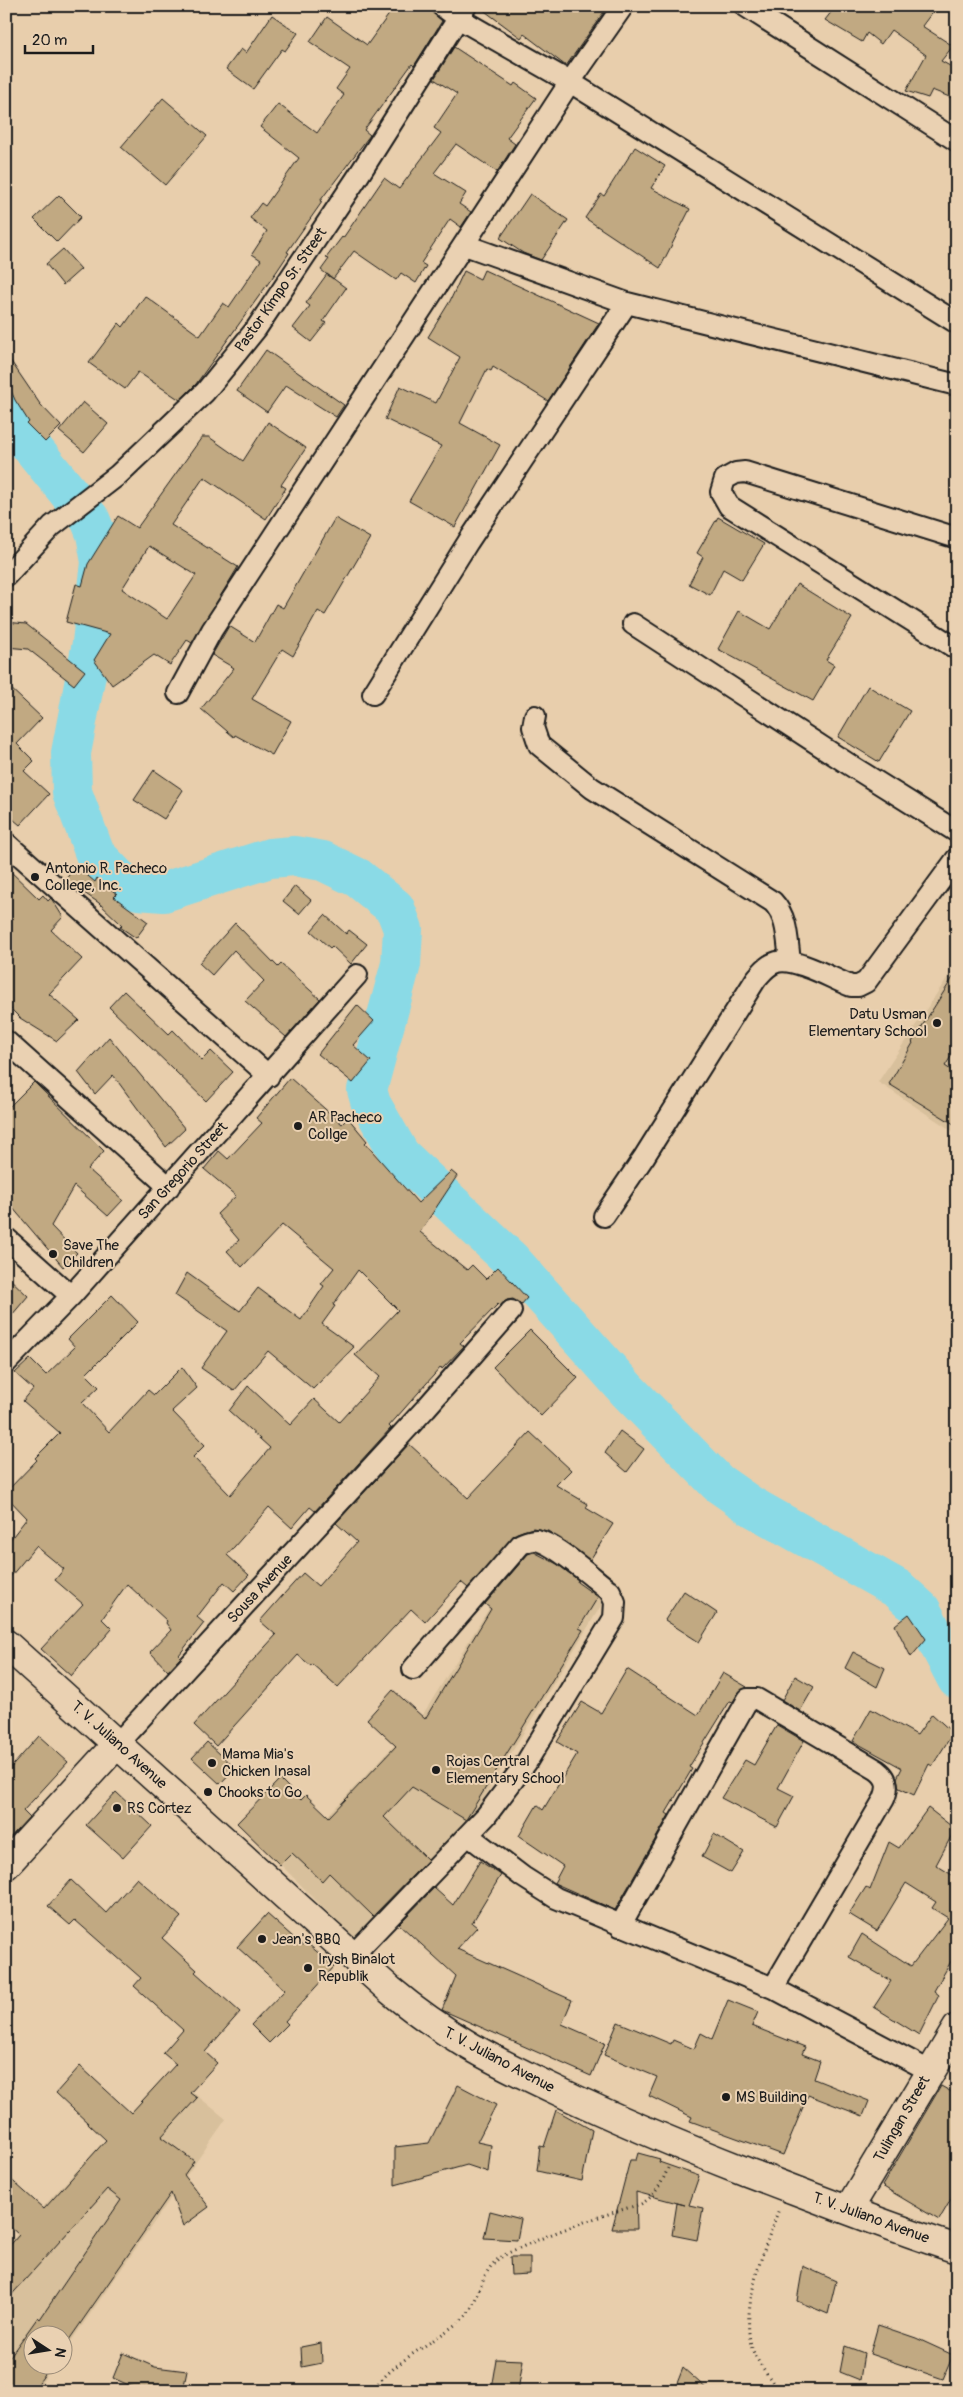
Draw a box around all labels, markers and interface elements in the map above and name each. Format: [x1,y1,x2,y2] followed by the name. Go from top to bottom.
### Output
[25,22,92,54] scale bar
[32,31,67,50] text: 20 m
[231,223,332,356] street label: Pastor Kimpo Sr. Street
[45,859,167,895] place label: Antonio R. Pacheco College, Inc.
[29,871,41,883] marker: Antonio R. Pacheco College, Inc.
[809,1005,927,1041] place label: Datu Usman Elementary School
[931,1017,943,1029] marker: Datu Usman Elementary School
[308,1108,382,1144] place label: AR Pacheco Collge
[134,1117,233,1224] street label: San Gregorio Street
[292,1120,304,1132] marker: AR Pacheco Collge
[63,1236,119,1272] place label: Save The Children
[47,1248,59,1260] marker: Save The Children
[223,1550,297,1627] street label: Sousa Avenue
[67,1697,171,1794] street label: T. V. Juliano Avenue
[222,1745,311,1781] place label: Mama Mia's Chicken Inasal
[446,1752,565,1788] place label: Rojas Central Elementary School
[206,1757,218,1769] marker: Mama Mia's Chicken Inasal
[430,1764,442,1776] marker: Rojas Central Elementary School
[218,1783,302,1802] place label: Chooks to Go
[202,1786,214,1798] marker: Chooks to Go
[127,1799,192,1818] place label: RS Cortez
[111,1802,123,1814] marker: RS Cortez
[272,1930,341,1949] place label: Jean's BBQ
[256,1933,268,1945] marker: Jean's BBQ
[318,1950,396,1986] place label: Irysh Binalot Republik
[302,1962,314,1974] marker: Irysh Binalot Republik
[440,2023,558,2097] street label: T. V. Juliano Avenue
[870,2072,935,2166] street label: Tulingan Street
[736,2088,807,2107] place label: MS Building
[720,2091,732,2103] marker: MS Building
[810,2188,932,2248] street label: T. V. Juliano Avenue
[22,2324,72,2374] north arrow
[51,2346,70,2359] text: N

